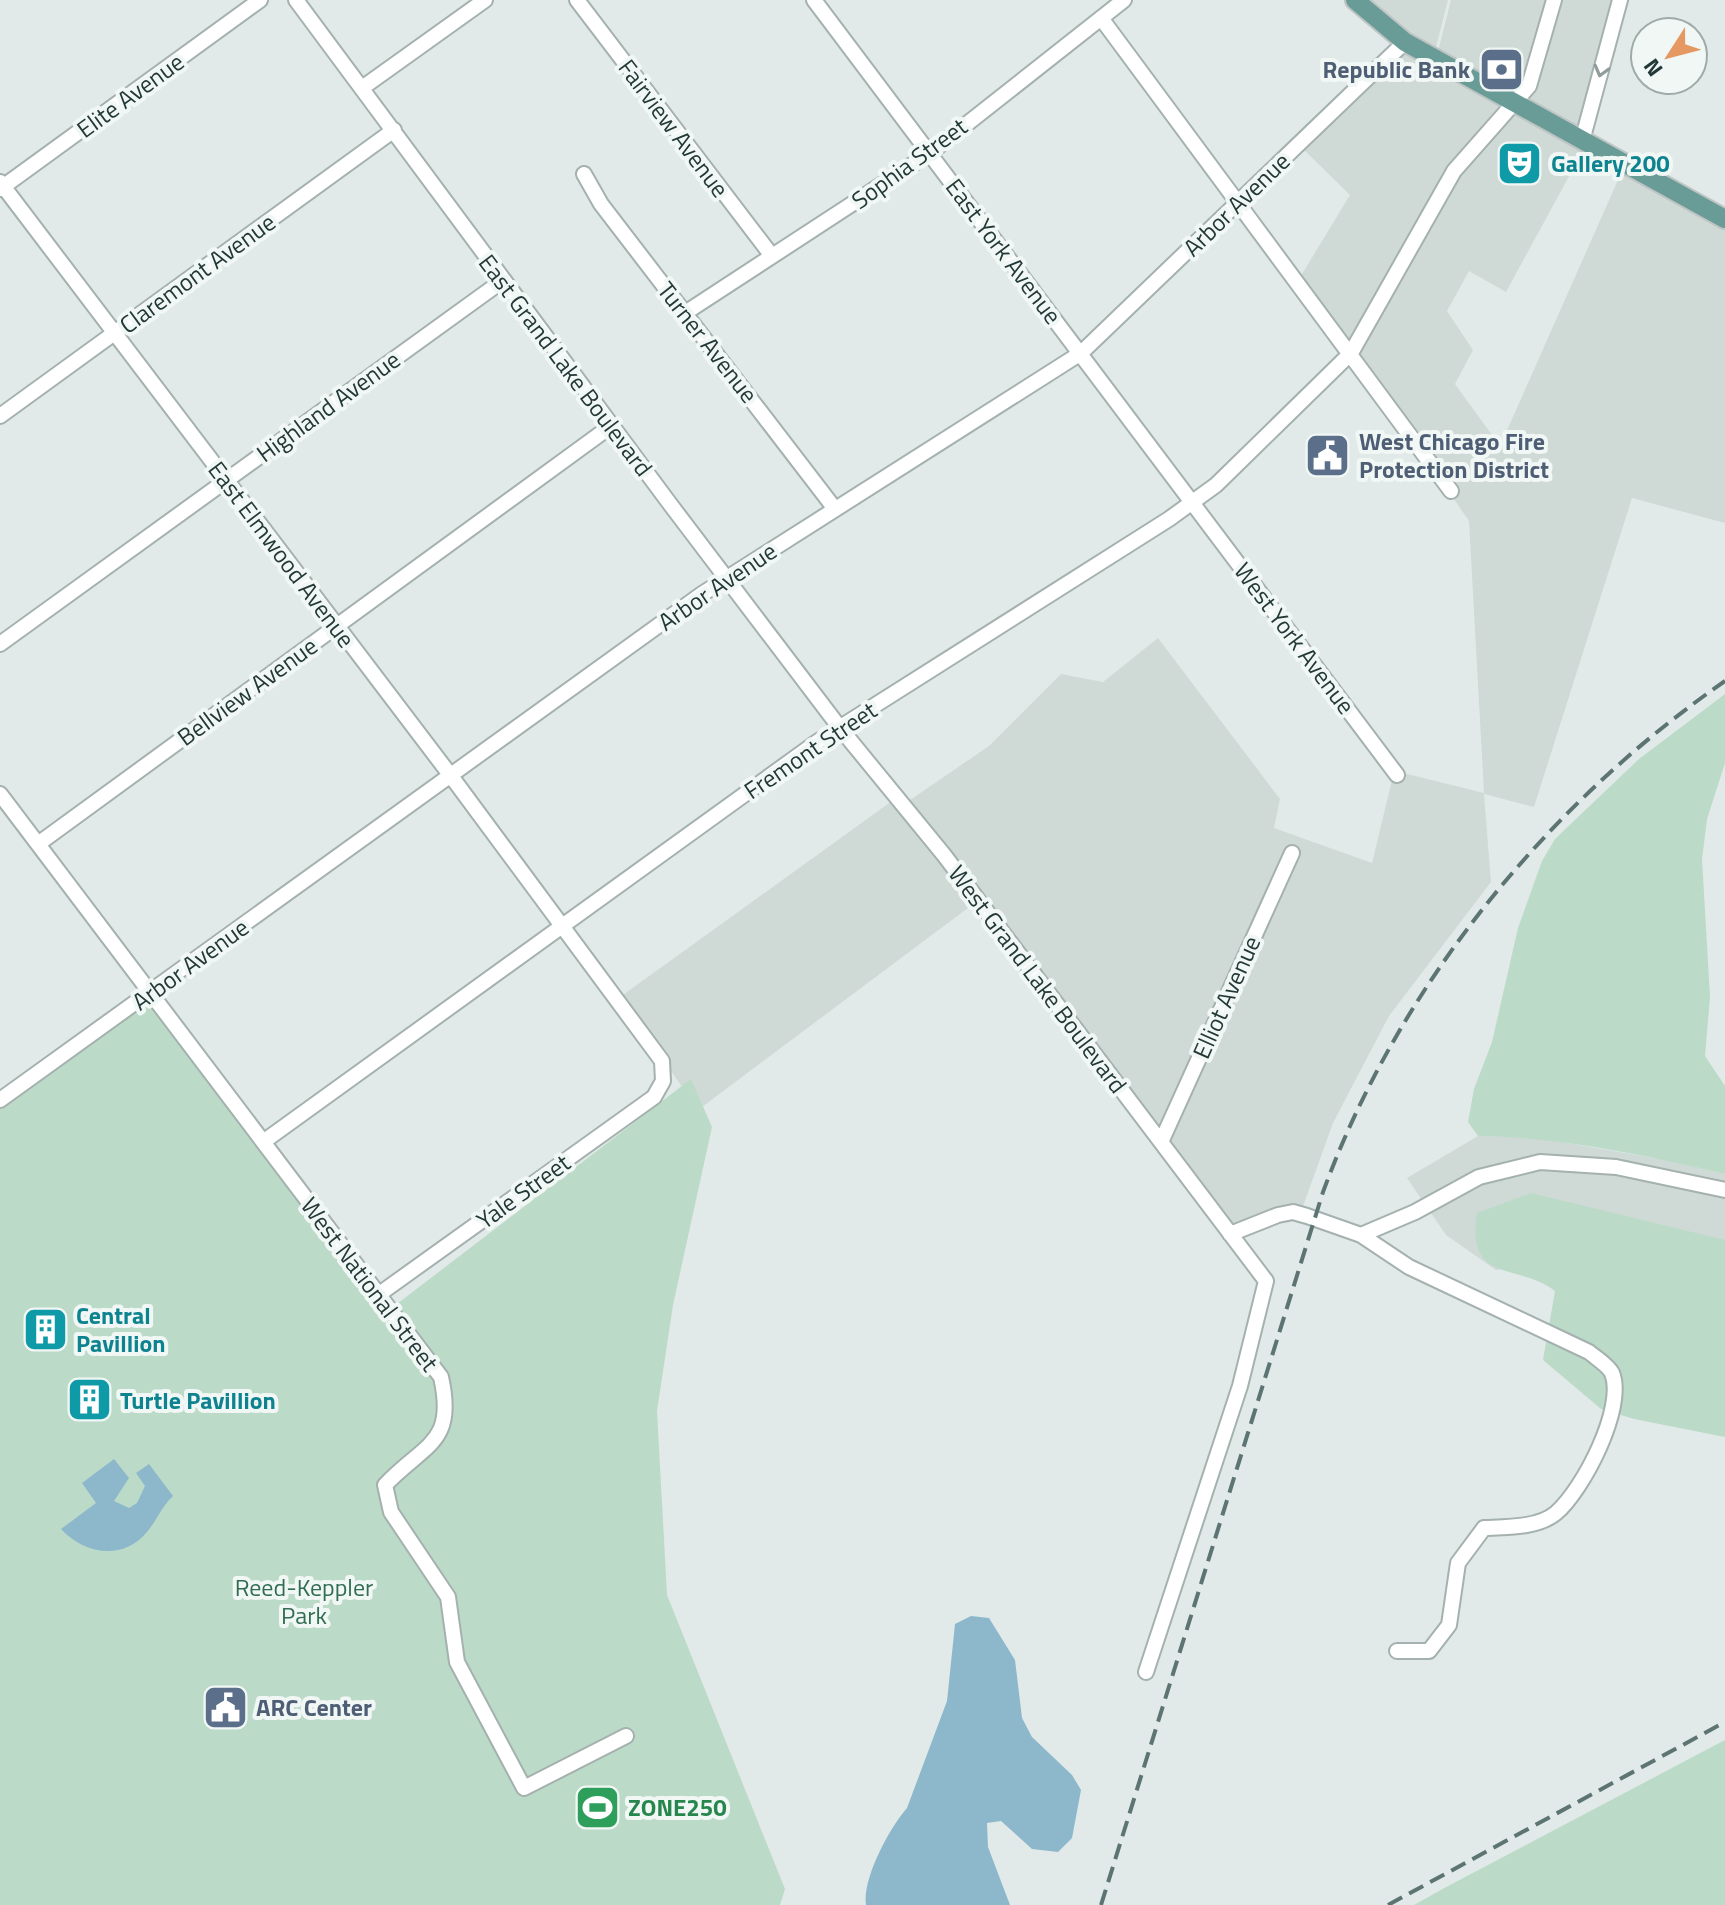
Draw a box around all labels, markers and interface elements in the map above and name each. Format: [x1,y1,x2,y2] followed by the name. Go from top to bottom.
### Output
[1629,16,1709,96] north arrow
[69,44,191,146] street label: Elite Avenue
[1477,45,1525,93] bank icon: Republic Bank
[610,51,738,205] street label: Fairview Avenue
[1323,51,1471,87] place label: Republic Bank
[1635,52,1671,84] text: N
[1594,63,1611,77] one-way arrow
[844,108,975,217] street label: Sophia Street
[1496,139,1544,187] theatre icon: Gallery 200
[1174,144,1298,264] street label: Arbor Avenue
[1551,145,1670,181] place label: Gallery 200
[937,171,1071,331] street label: East York Avenue
[112,204,282,342] street label: Claremont Avenue
[470,246,662,484] street label: East Grand Lake Boulevard
[649,274,767,410] street label: Turner Avenue
[249,341,407,471] street label: Highland Avenue
[1359,423,1549,487] place label: West Chicago Fire Protection District
[1304,431,1352,479] public building icon: West Chicago Fire Protection District
[200,453,364,655] street label: East Elmwood Avenue
[650,533,784,639] street label: Arbor Avenue
[1226,555,1364,721] street label: West York Avenue
[169,628,325,754] street label: Bellview Avenue
[736,692,884,808] street label: Fremont Street
[940,857,1136,1101] street label: West Grand Lake Boulevard
[124,909,256,1019] street label: Arbor Avenue
[1183,930,1269,1064] street label: Elliot Avenue
[469,1144,578,1237] street label: Yale Street
[292,1189,448,1379] street label: West National Street
[76,1297,165,1361] place label: Central Pavillion
[21,1305,69,1353] building icon: Central Pavillion
[65,1376,113,1424] building icon: Turtle Pavillion
[120,1382,276,1418] place label: Turtle Pavillion
[235,1569,373,1633] park label: Reed-Keppler Park
[201,1683,249,1731] public building icon: ARC Center
[256,1689,372,1725] place label: ARC Center
[573,1783,621,1831] sports icon: ZONE250
[628,1789,727,1825] place label: ZONE250

